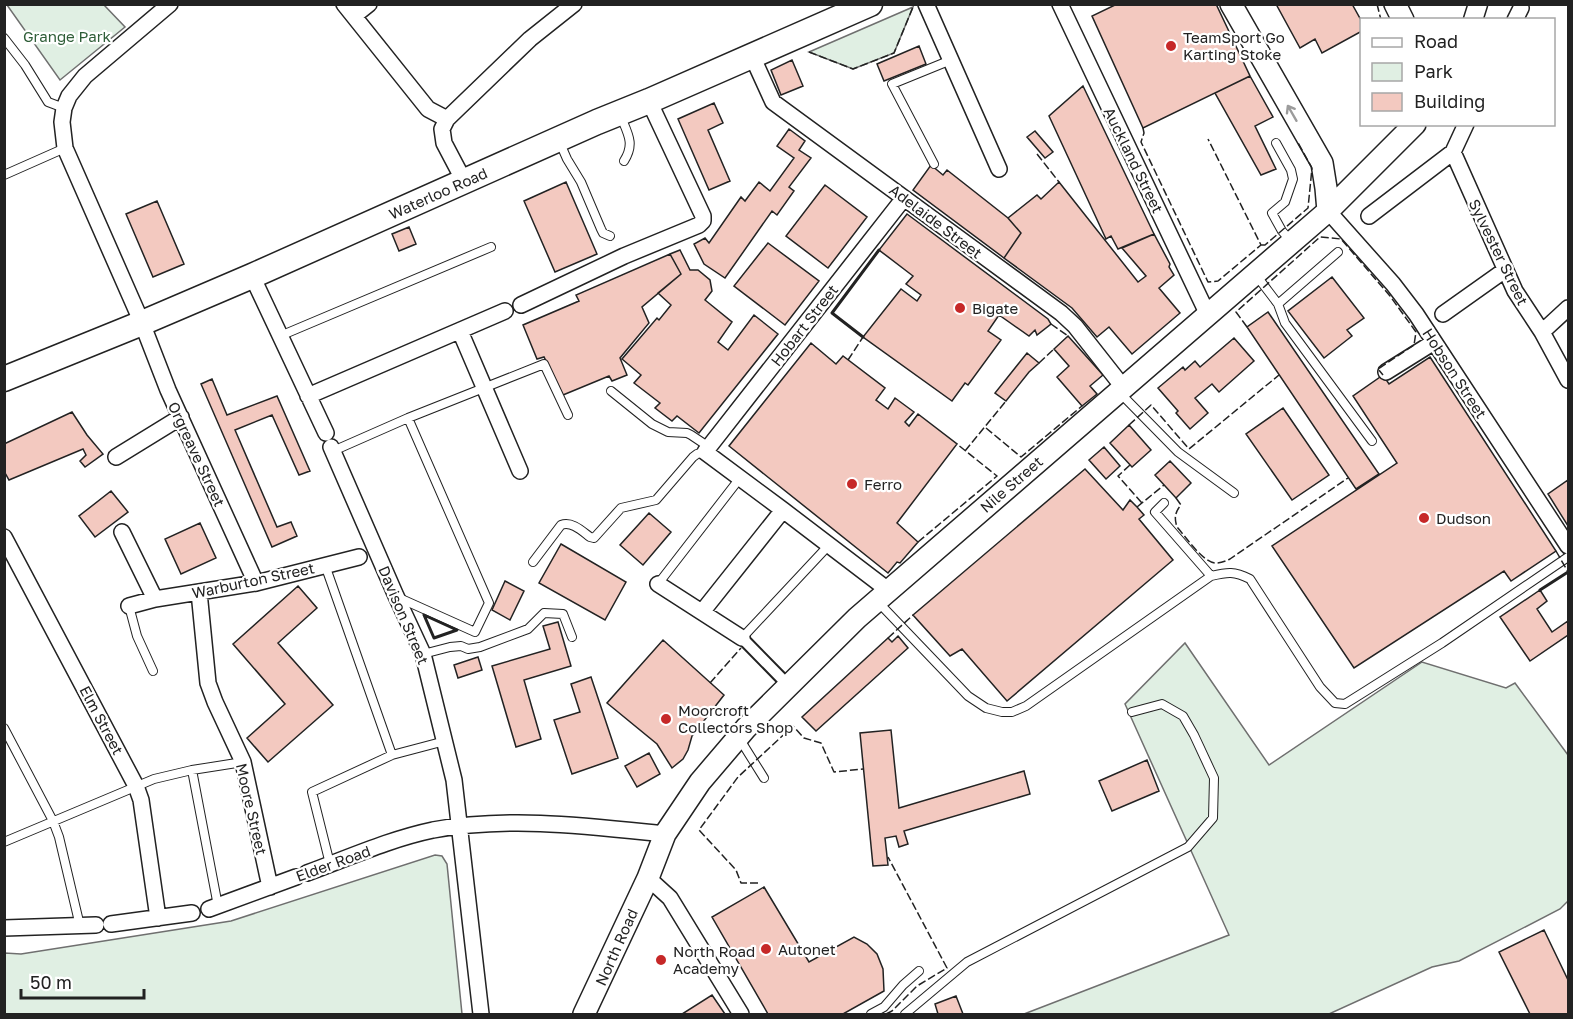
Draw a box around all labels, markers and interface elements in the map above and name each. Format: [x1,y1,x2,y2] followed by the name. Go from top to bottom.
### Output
[1360,18,1555,126] legend
[23,27,112,45] park label: Grange Park
[1183,28,1285,63] place label: TeamSport Go Karting Stoke
[1414,30,1458,52] text: Road
[1164,39,1178,53] marker: TeamSport Go Karting Stoke
[1414,60,1453,82] text: Park
[1414,90,1485,112] text: Building
[1101,104,1167,216] street label: Auckland Street
[1286,105,1298,122] one-way arrow
[386,163,490,223] street label: Waterloo Road
[886,180,986,262] street label: Adelaide Street
[1466,196,1532,308] street label: Sylvester Street
[767,281,841,369] street label: Hobart Street
[972,299,1019,317] place label: Bigate
[953,301,967,315] marker: Bigate
[1419,325,1491,421] street label: Hobson Street
[165,399,229,509] street label: Orgreave Street
[976,452,1046,516] street label: Nile Street
[864,475,902,493] place label: Ferro
[845,477,859,491] marker: Ferro
[1436,509,1491,527] place label: Dudson
[1417,511,1431,525] marker: Dudson
[190,558,316,602] street label: Warburton Street
[375,563,433,667] street label: Davison Street
[76,682,128,758] street label: Elm Street
[678,701,793,736] place label: Moorcroft Collectors Shop
[659,712,673,726] marker: Moorcroft Collectors Shop
[233,761,271,857] street label: Moore Street
[293,841,373,885] street label: Elder Road
[591,906,641,988] street label: North Road
[778,940,836,958] place label: Autonet
[673,942,755,977] place label: North Road Academy
[759,942,773,956] marker: Autonet
[654,953,668,967] marker: North Road Academy
[21,962,144,1000] scale bar
[30,971,72,993] text: 50 m

